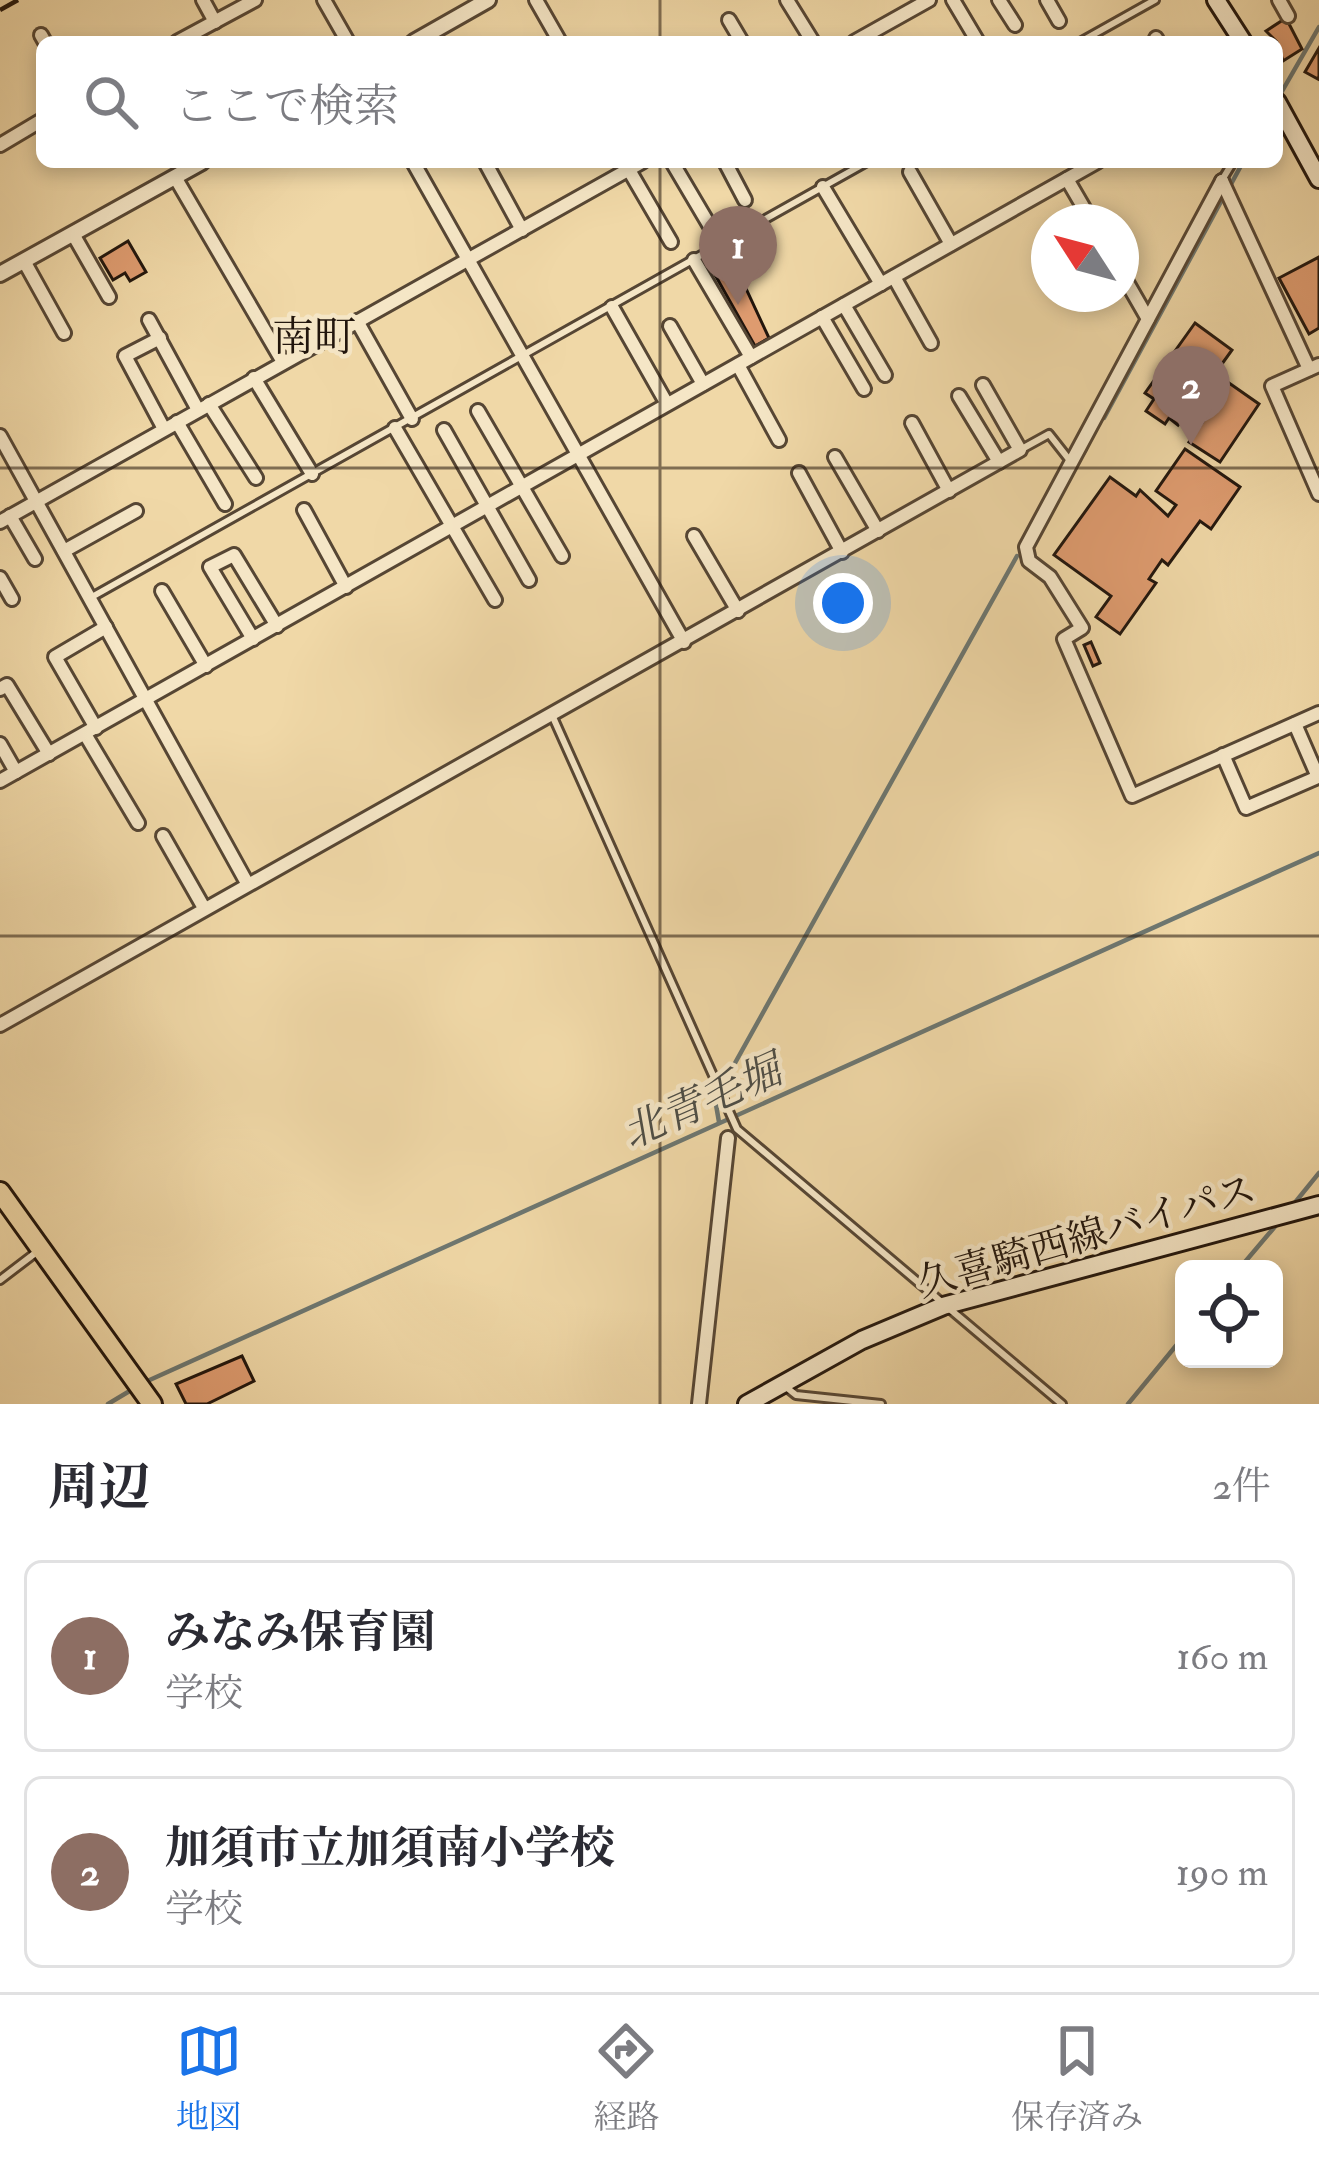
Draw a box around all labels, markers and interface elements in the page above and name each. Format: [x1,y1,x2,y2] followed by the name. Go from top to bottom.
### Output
[36,36,1283,168] search box
[78,69,144,135] icon: search
[174,79,399,135] text: ここで検索
[1031,204,1139,312] north arrow
[699,206,777,305] pin: 1
[272,312,356,364] district label: 南町
[1152,346,1230,445] pin: 2
[813,573,873,633] your location
[614,1042,795,1161] water label: 北青毛堀
[911,1165,1262,1308] street label: 久喜騎西線バイパス
[1175,1260,1283,1368] map controls
[1175,1260,1283,1368] button: locate
[48,1456,150,1520] text: 周辺
[1212,1462,1271,1511] text: 2件
[165,1605,435,1661] text: みなみ保育園
[83,1632,97,1681] text: 1
[1176,1632,1268,1681] text: 160 m
[165,1669,243,1718] text: 学校
[165,1821,615,1877] text: 加須市立加須南小学校
[80,1848,100,1897] text: 2
[1176,1848,1268,1897] text: 190 m
[165,1885,243,1934] text: 学校
[176,2018,242,2138] tab: 地図
[593,2018,659,2138] tab: 経路
[1011,2018,1143,2138] tab: 保存済み

